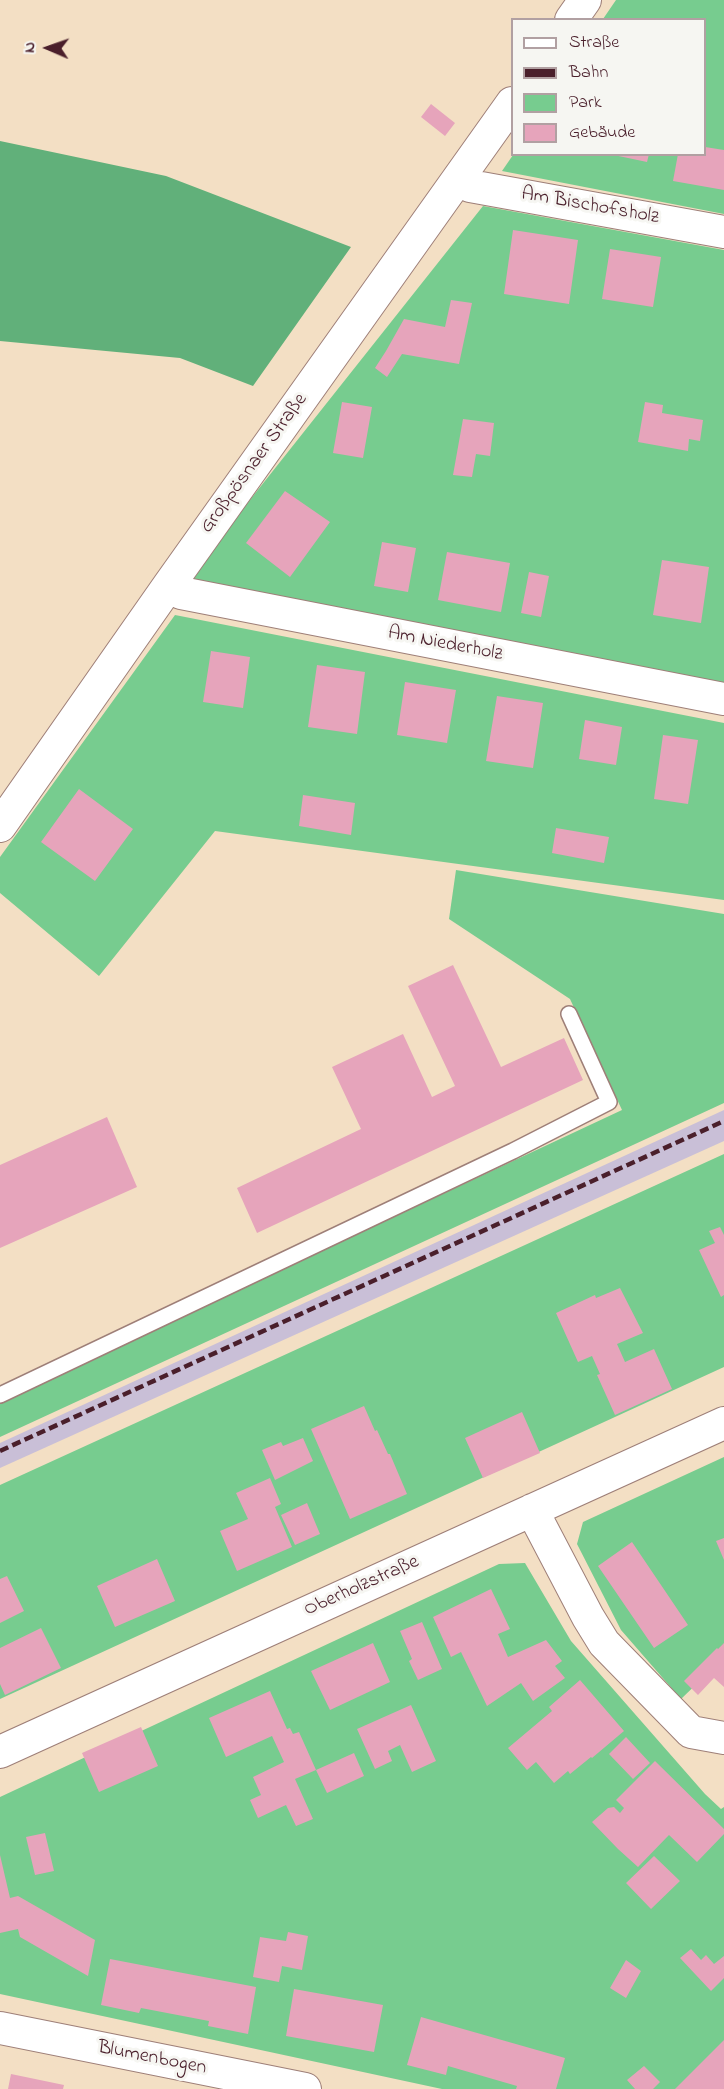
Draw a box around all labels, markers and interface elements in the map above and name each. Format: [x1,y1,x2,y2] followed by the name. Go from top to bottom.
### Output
[18,18,78,78] north arrow
[511,18,706,156] legend
[569,30,619,56] text: Straße
[18,42,42,53] text: N
[569,60,608,86] text: Bahn
[569,90,602,116] text: Park
[569,120,635,146] text: Gebäude
[519,183,661,231] street label: Am Bischofsholz
[196,389,314,539] street label: Großpösnaer Straße
[386,622,504,668] street label: Am Niederholz
[301,1551,423,1623] street label: Oberholzstraße
[96,2037,208,2081] street label: Blumenbogen

